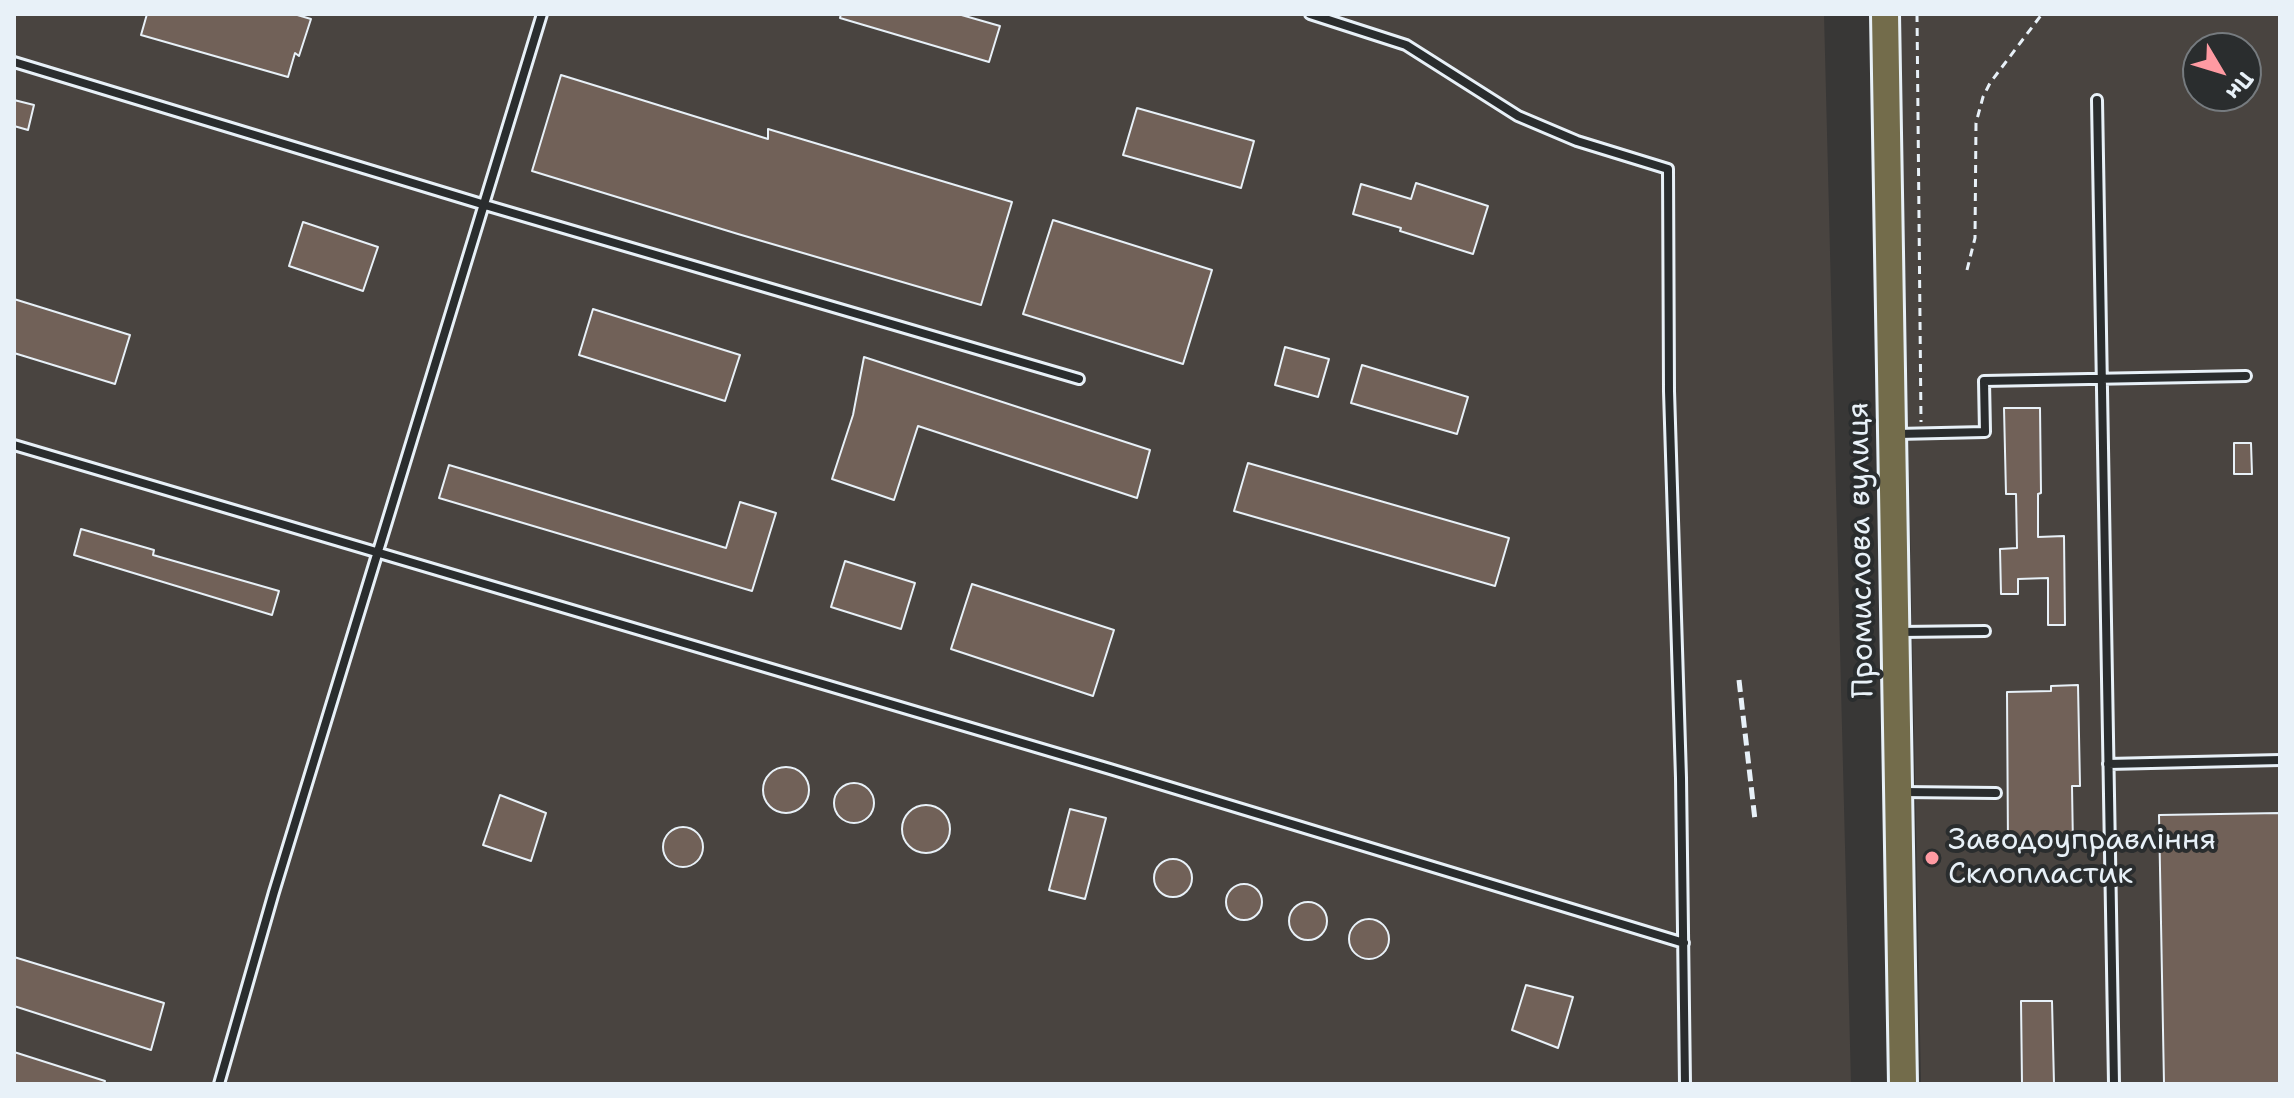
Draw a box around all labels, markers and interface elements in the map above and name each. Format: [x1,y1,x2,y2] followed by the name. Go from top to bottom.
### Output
[2182,32,2262,112] north arrow
[2219,65,2260,106] text: Пн
[1841,402,1883,698] street label: Промислова вулиця
[1948,823,2216,894] place label: Заводоуправління Склопластик
[1923,849,1941,867] marker: Заводоуправління Склопластик

